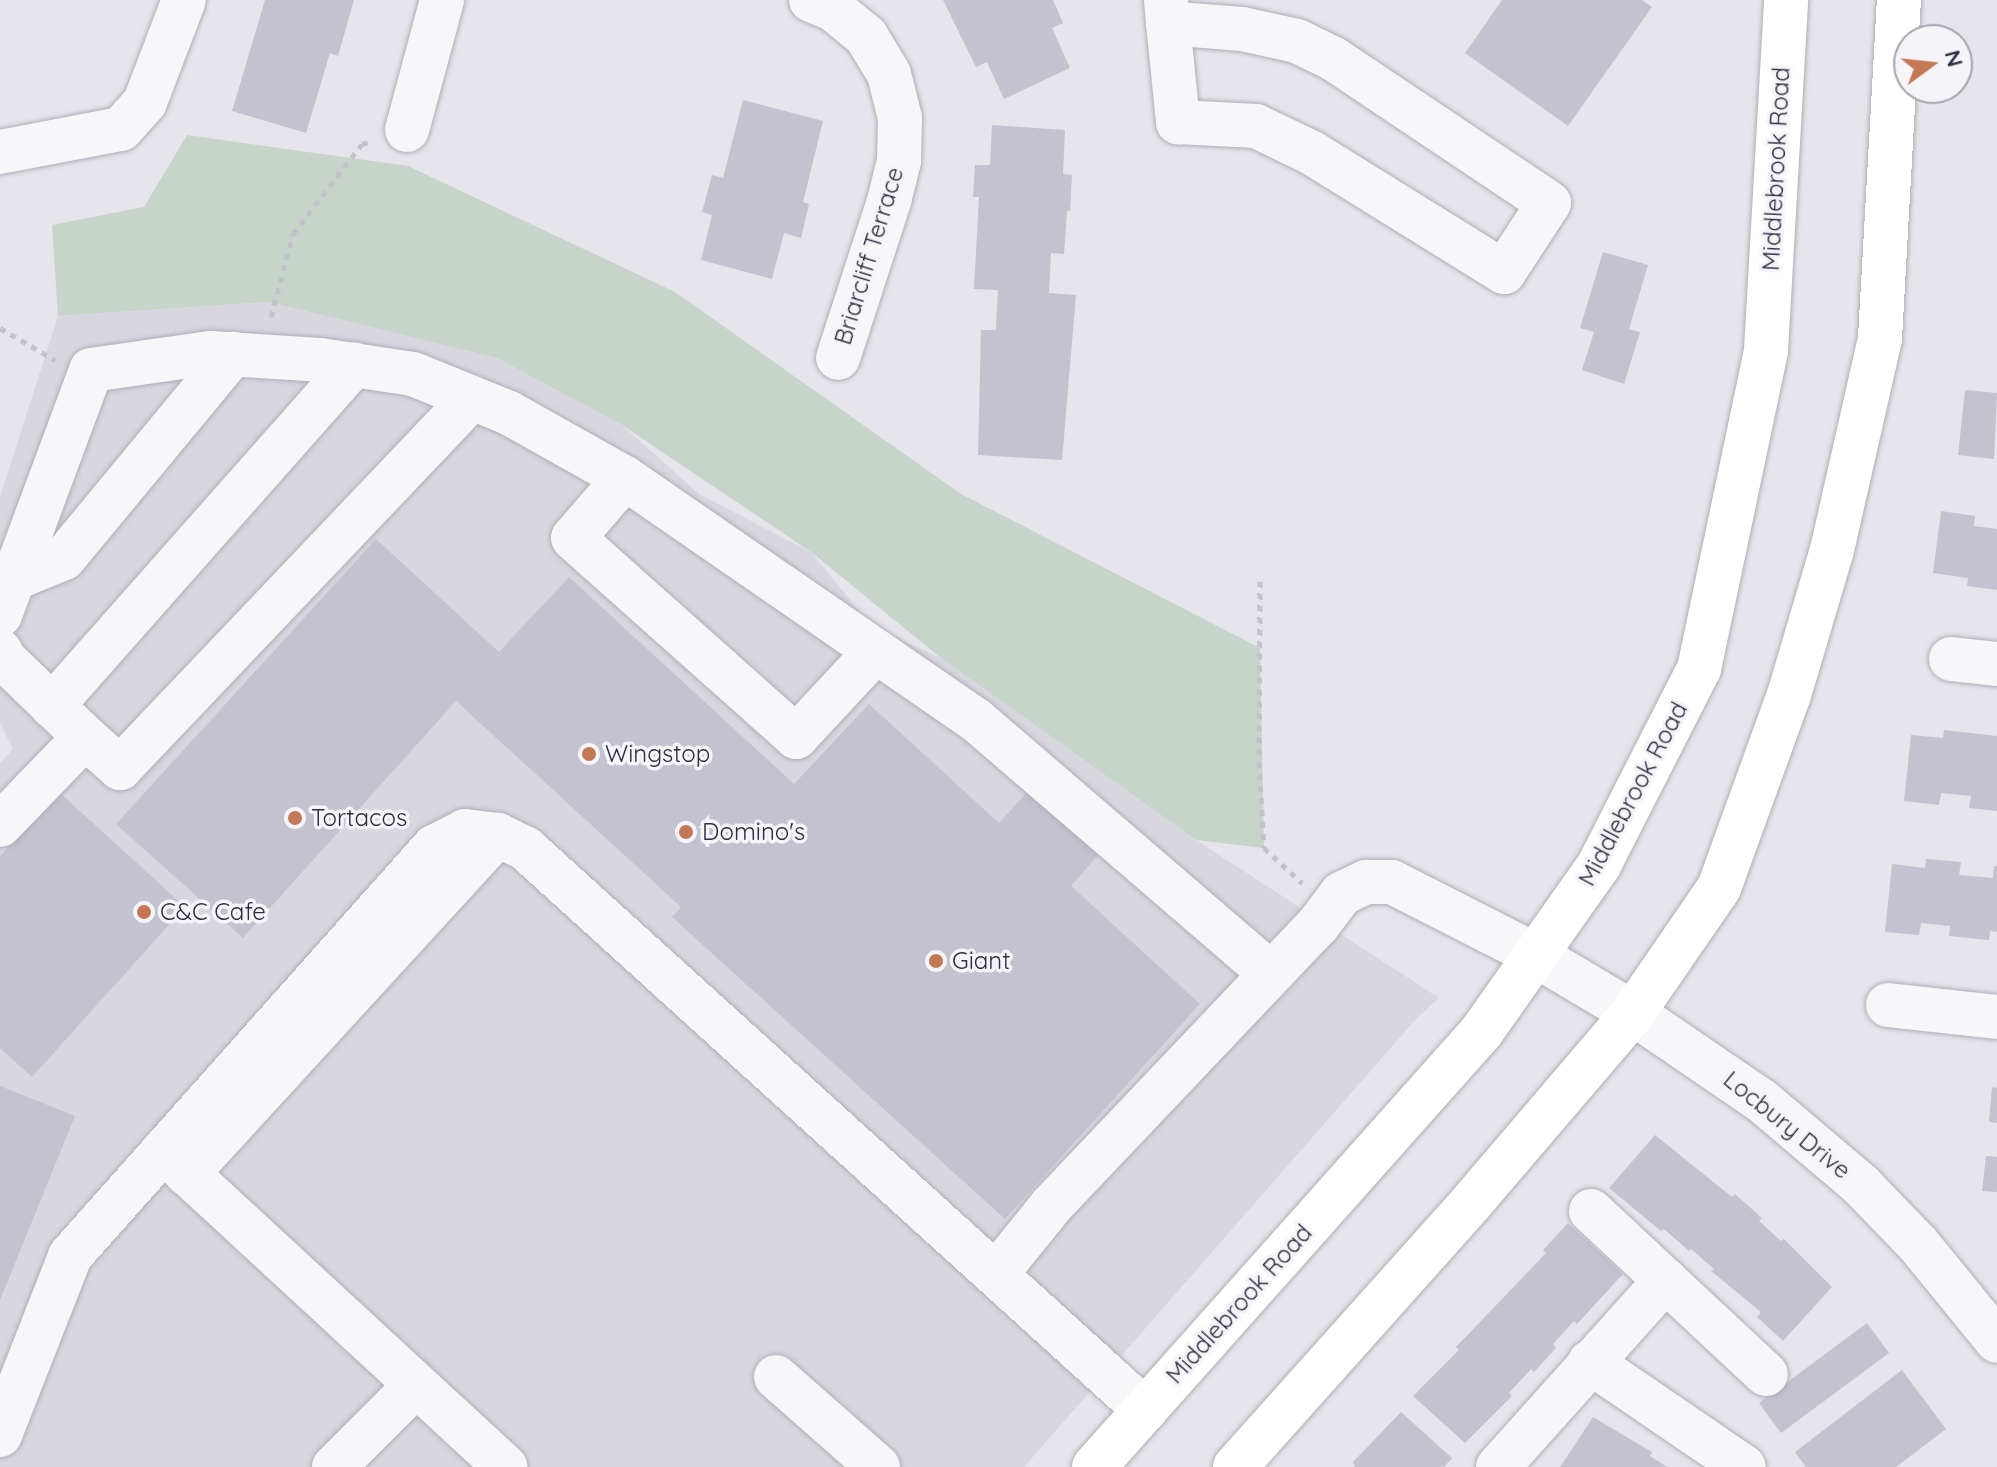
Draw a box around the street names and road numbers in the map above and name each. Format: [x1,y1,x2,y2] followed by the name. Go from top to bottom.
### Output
[1756,66,1796,272] street label: Middlebrook Road
[828,164,910,348] street label: Briarcliff Terrace
[1572,697,1694,891] street label: Middlebrook Road
[1718,1065,1856,1185] street label: Locbury Drive
[1160,1219,1318,1389] street label: Middlebrook Road

